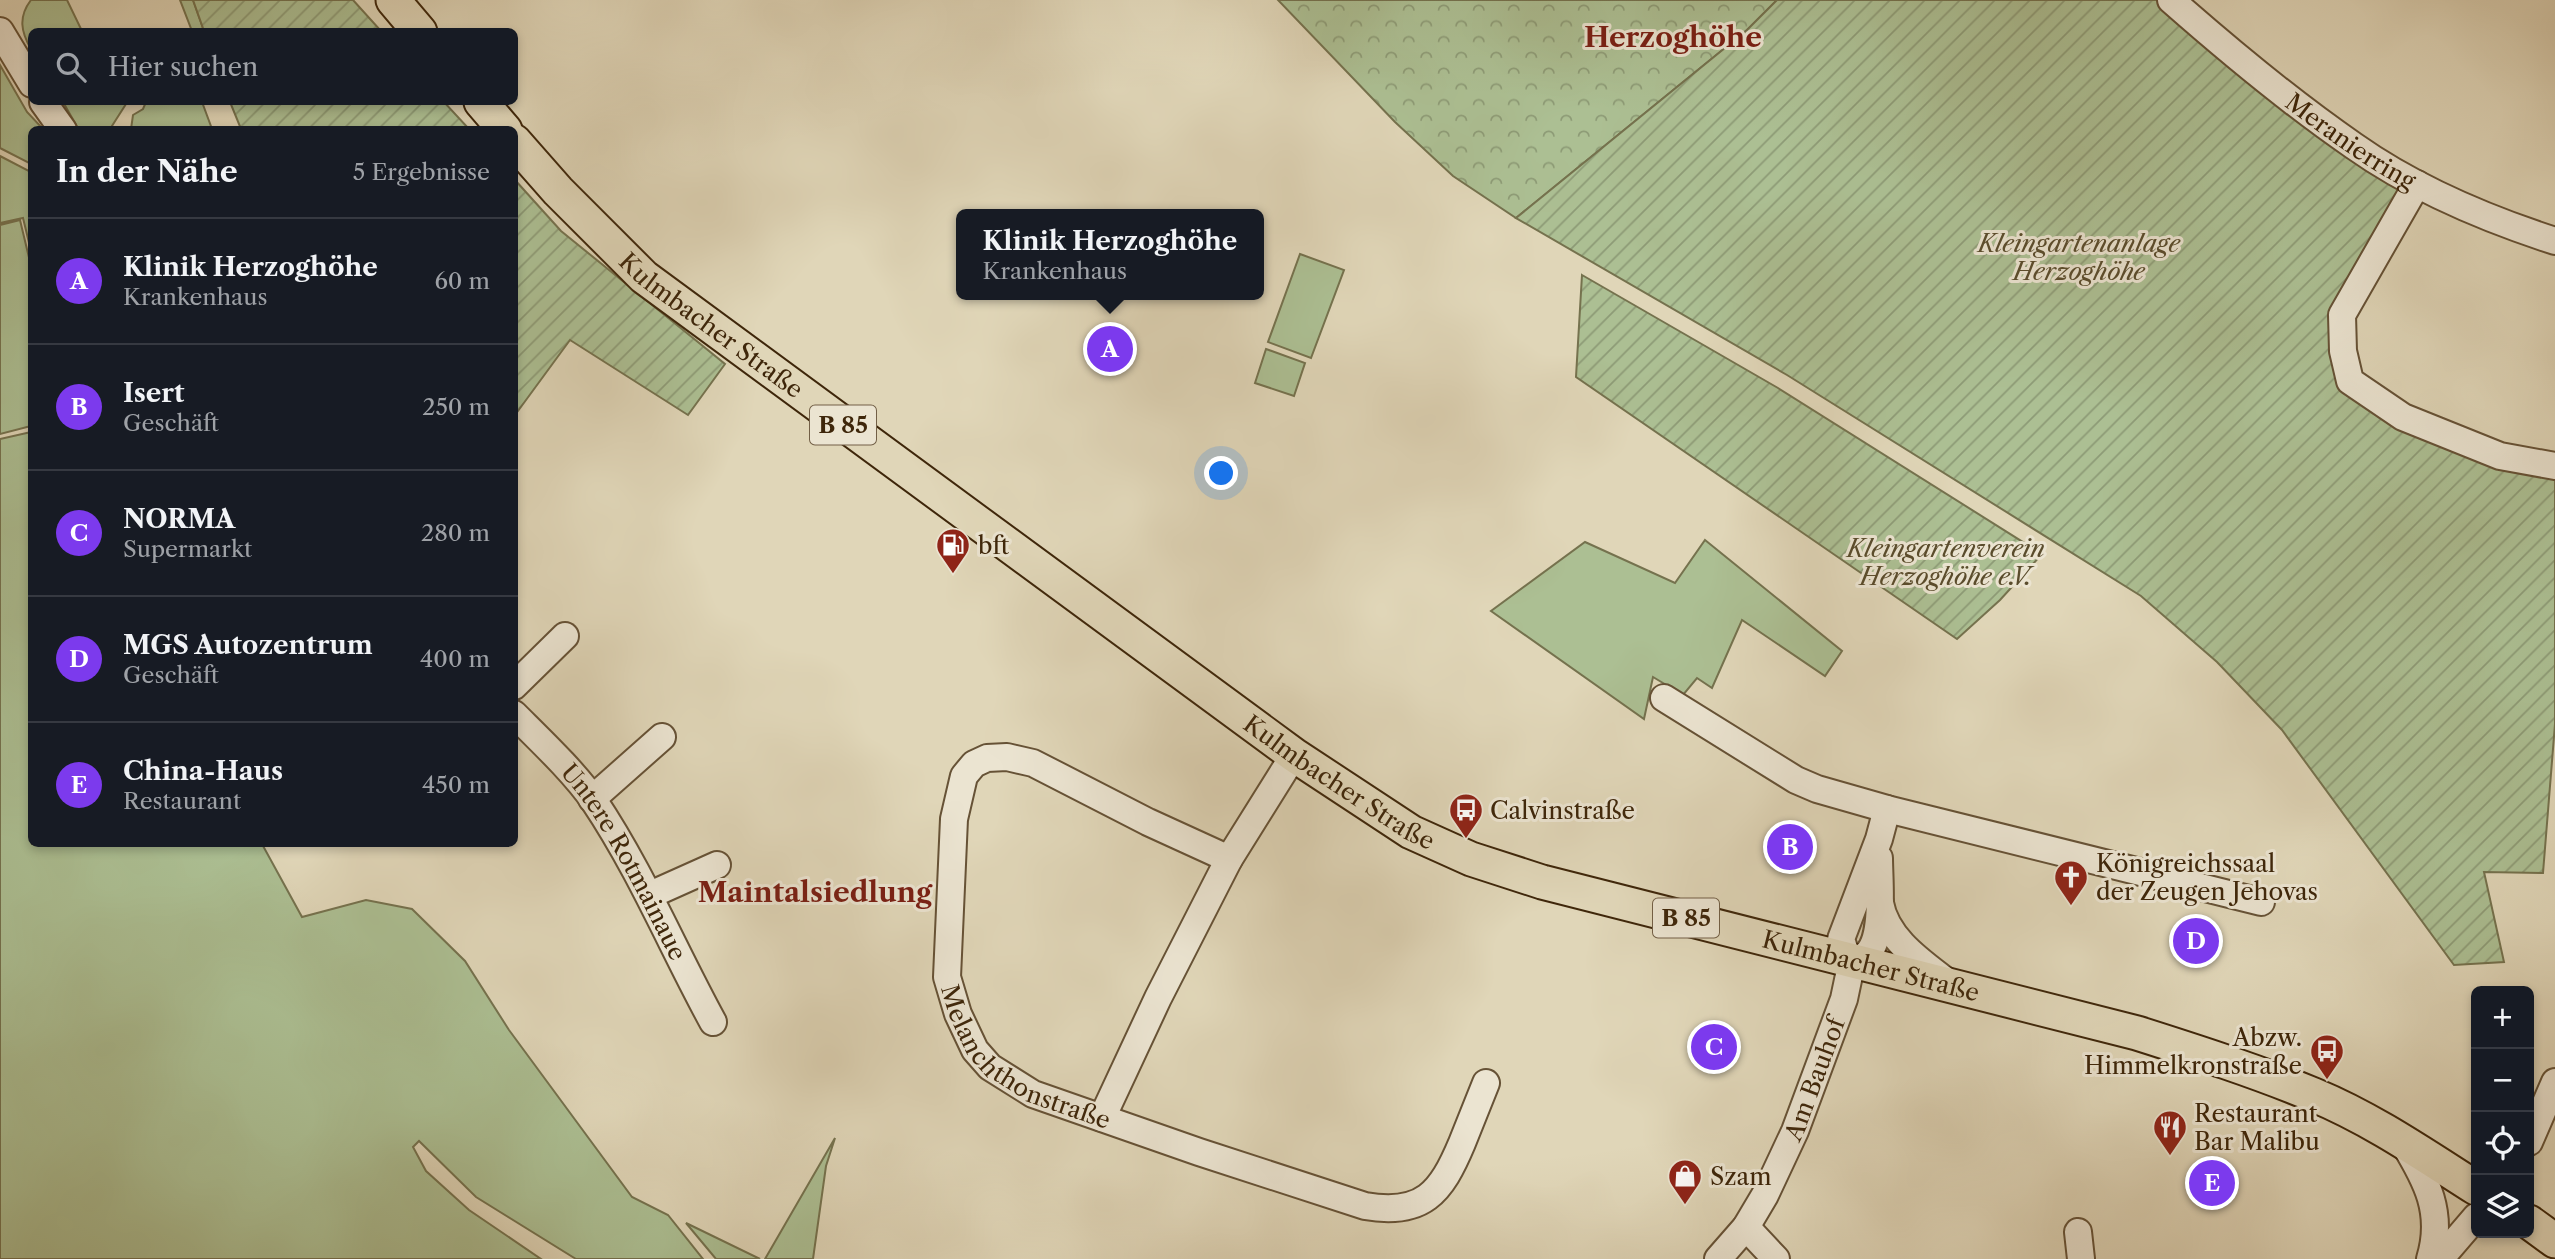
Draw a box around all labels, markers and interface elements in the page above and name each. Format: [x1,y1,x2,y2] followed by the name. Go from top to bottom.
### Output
[1584,20,1762,54] district label: Herzoghöhe
[28,28,518,105] search box
[52,48,90,86] icon: search
[108,51,258,83] text: Hier suchen
[2280,87,2421,195] street label: Meranierring
[56,153,238,190] text: In der Nähe
[353,158,490,186] text: 5 Ergebnisse
[956,209,1264,300] popup
[983,225,1237,257] text: Klinik Herzoghöhe
[1976,229,2181,286] park label: Kleingartenanlage Herzoghöhe
[613,246,809,404] street label: Kulmbacher Straße
[123,251,378,283] text: Klinik Herzoghöhe
[983,257,1127,285] text: Krankenhaus
[70,267,88,295] text: A
[434,267,490,295] text: 60 m
[123,283,267,311] text: Krankenhaus
[1087,323,1133,375] pin: A
[123,377,185,409] text: Isert
[70,393,88,421] text: B
[422,393,490,421] text: 250 m
[810,406,876,444] road number: B 85
[123,409,219,437] text: Geschäft
[1204,456,1238,490] your location
[123,503,235,535] text: NORMA
[70,519,88,547] text: C
[421,519,490,547] text: 280 m
[934,526,972,575] fuel station icon: bft
[978,531,1009,560] place label: bft
[1845,534,2045,591] park label: Kleingartenverein Herzoghöhe e.V.
[123,535,252,563] text: Supermarkt
[123,629,373,661] text: MGS Autozentrum
[69,645,89,673] text: D
[420,645,490,673] text: 400 m
[123,661,219,689] text: Geschäft
[1238,709,1439,855] street label: Kulmbacher Straße
[123,755,283,787] text: China-Haus
[555,757,693,965] street label: Untere Rotmainaue
[71,771,87,799] text: E
[422,771,490,799] text: 450 m
[123,787,241,815] text: Restaurant
[1447,791,1485,840] bus stop icon: Calvinstraße
[1490,796,1635,825] place label: Calvinstraße
[1767,821,1813,873] pin: B
[2096,849,2318,906] place label: Königreichssaal der Zeugen Jehovas
[2052,858,2090,907] church icon: Königreichssaal der Zeugen Jehovas
[698,875,933,909] district label: Maintalsiedlung
[1653,898,1719,937] road number: B 85
[2173,915,2219,967] pin: D
[1759,924,1983,1007] street label: Kulmbacher Straße
[936,981,1114,1134] street label: Melanchthonstraße
[2471,986,2534,1238] map controls
[2471,986,2534,1049] button: +
[1778,1011,1851,1146] street label: Am Bauhof
[1691,1021,1737,1073] pin: C
[2084,1023,2302,1080] place label: Abzw. Himmelkronstraße
[2308,1032,2346,1081] bus stop icon: Abzw. Himmelkronstraße
[2471,1049,2534,1112] button: −
[2194,1099,2320,1156] place label: Restaurant Bar Malibu
[2151,1108,2189,1157] restaurant icon: Restaurant Bar Malibu
[2471,1112,2534,1175] button: locate
[1666,1157,1704,1206] shop icon: Szam
[2189,1157,2235,1209] pin: E
[1710,1162,1772,1191] place label: Szam
[2471,1175,2534,1238] button: layers

